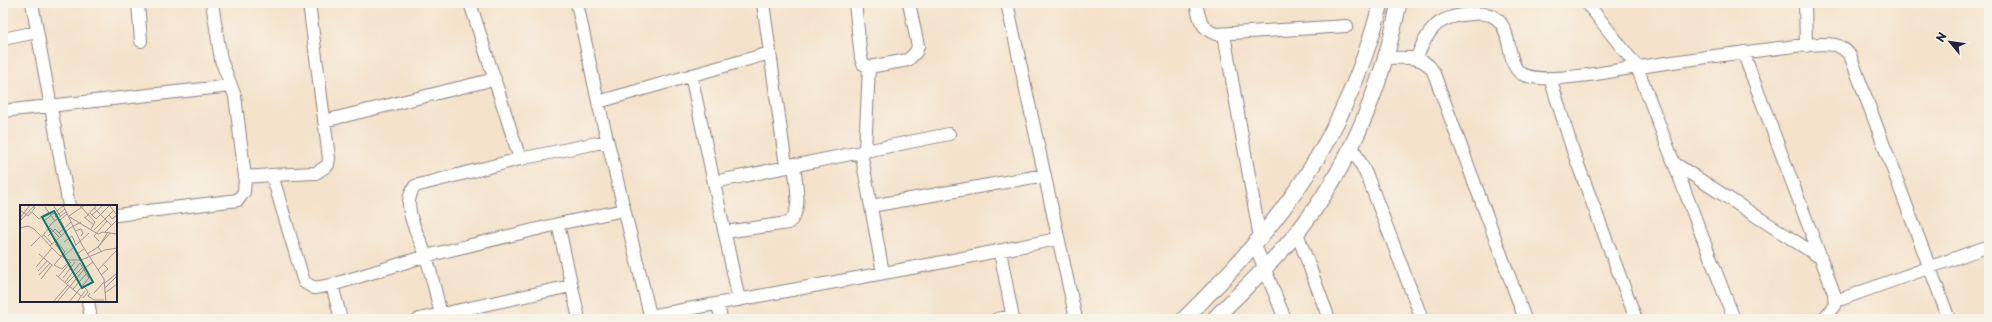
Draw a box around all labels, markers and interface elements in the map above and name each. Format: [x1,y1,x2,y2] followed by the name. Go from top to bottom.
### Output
[1930,22,1970,62] north arrow
[1931,29,1951,45] text: N
[20,205,117,302] inset map

